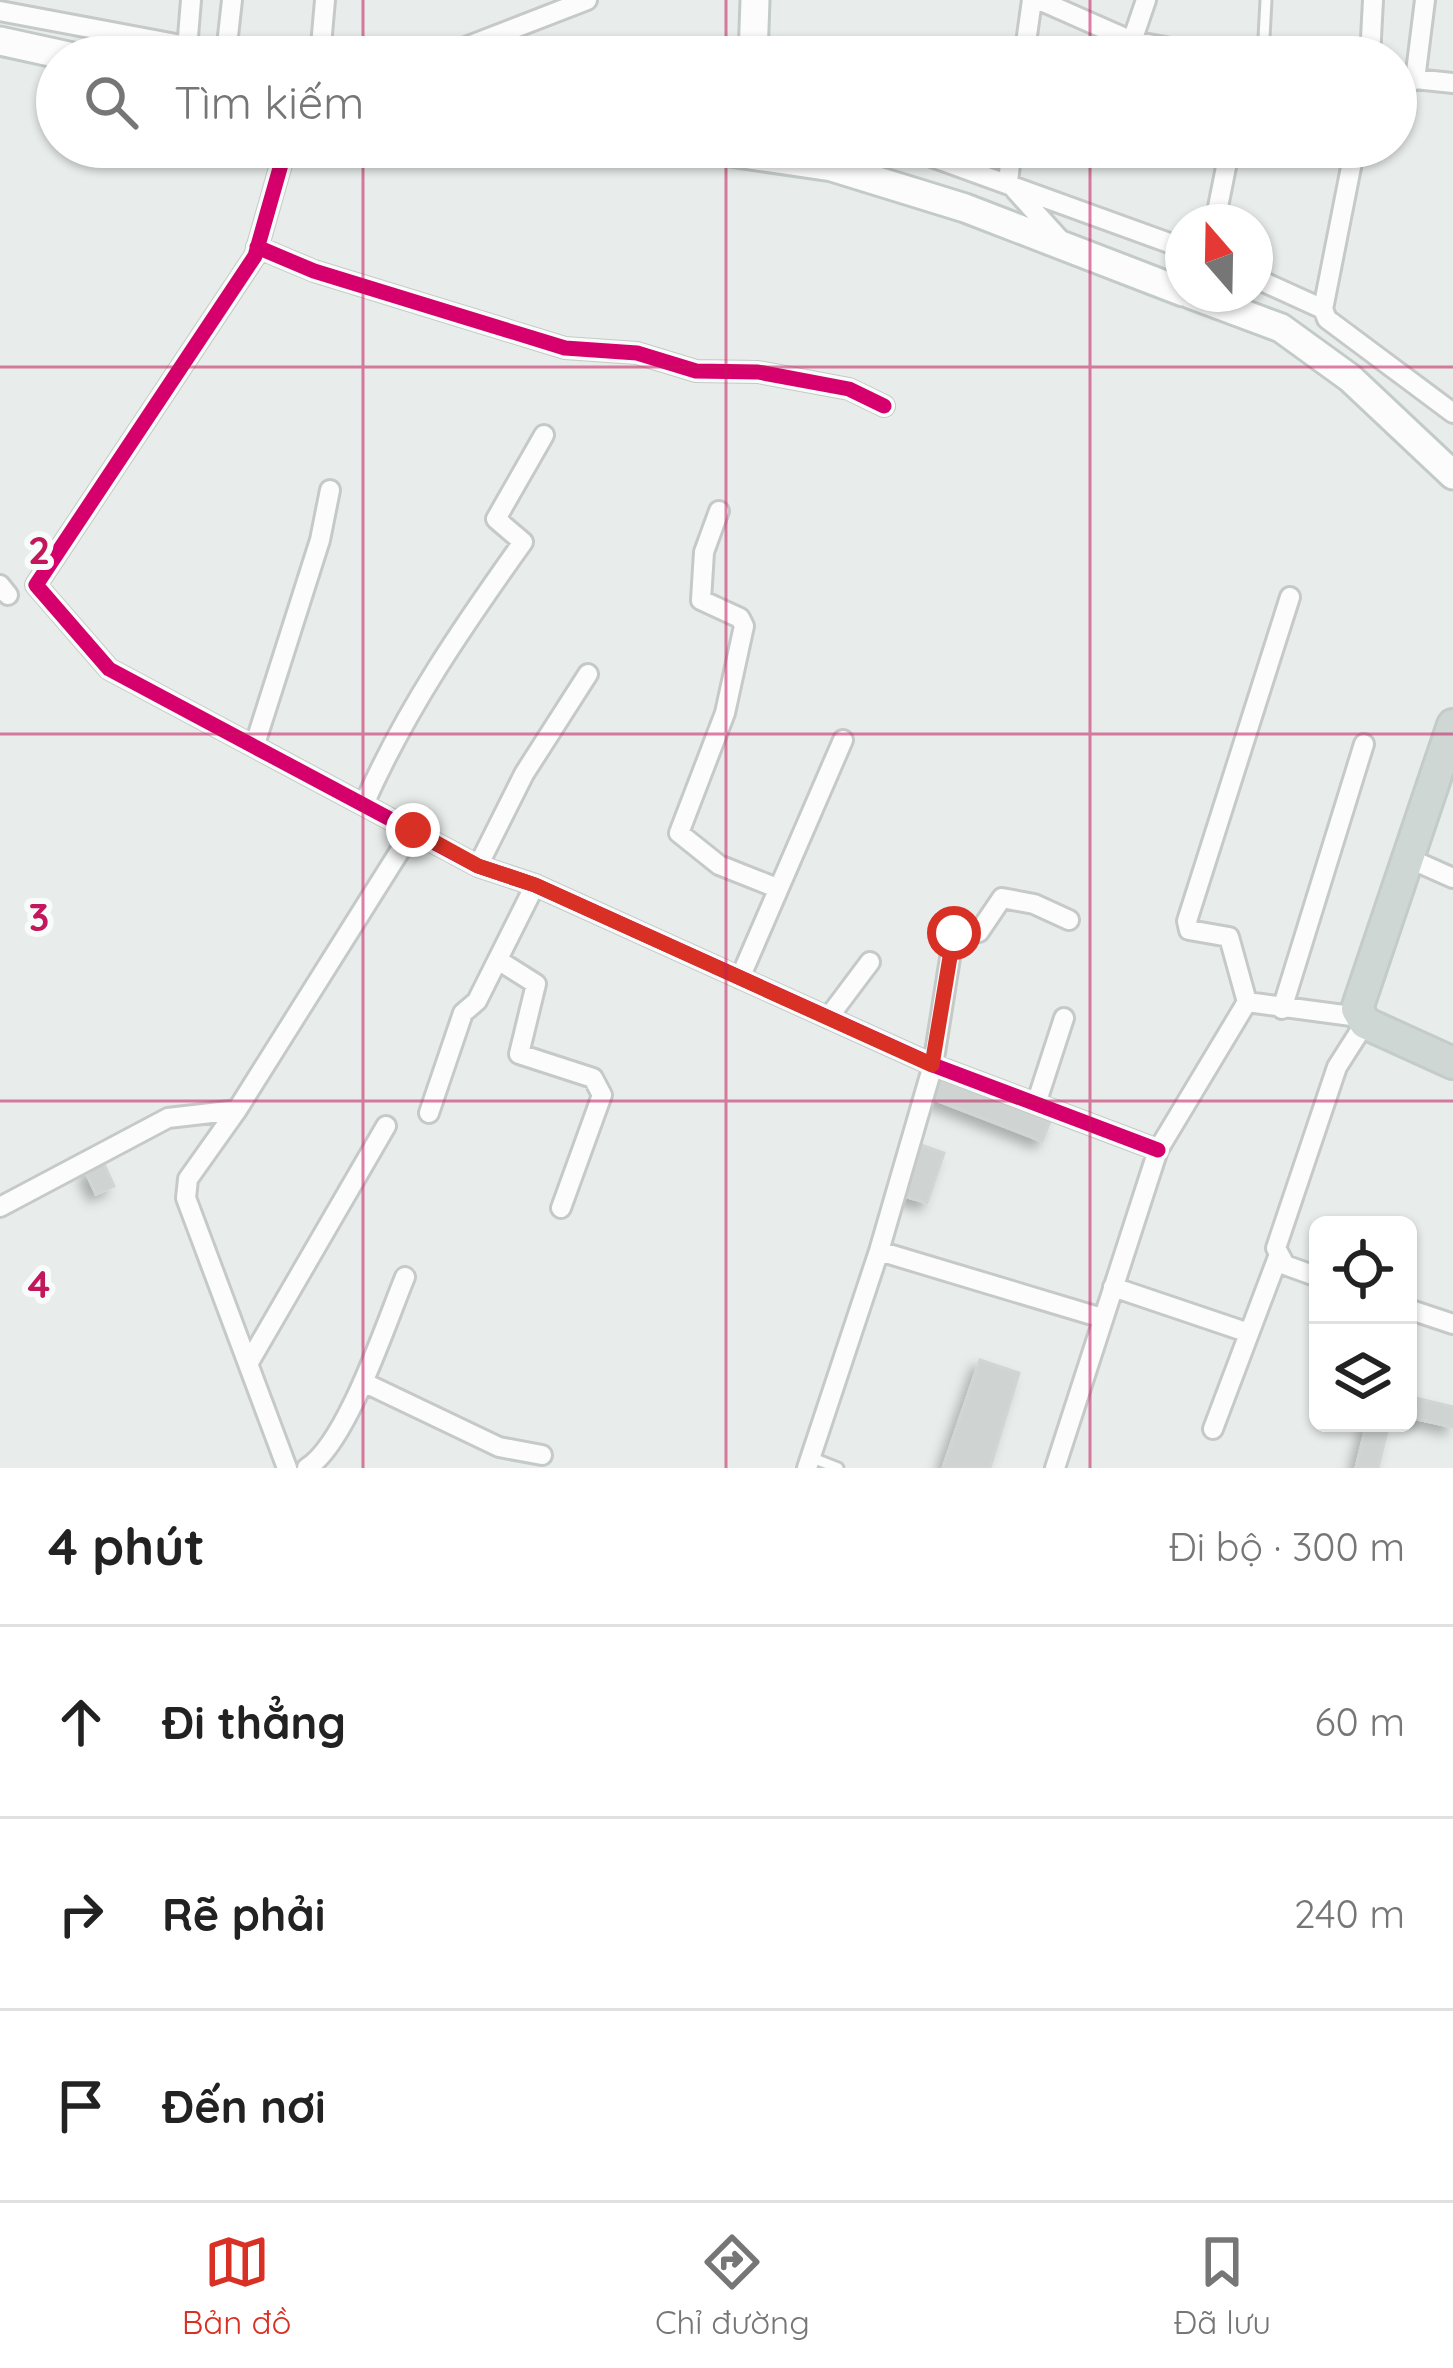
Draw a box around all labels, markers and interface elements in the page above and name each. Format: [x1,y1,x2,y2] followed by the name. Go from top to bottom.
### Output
[36,36,1417,168] search box
[78,69,144,135] icon: search
[174,74,364,130] text: Tìm kiếm
[1165,204,1273,312] north arrow
[28,525,50,574] text: 2
[386,803,440,857] route end
[29,892,49,941] text: 3
[927,906,981,960] route start
[1309,1216,1417,1432] map controls
[1309,1216,1417,1324] button: locate
[28,1259,50,1308] text: 4
[1309,1324,1417,1432] button: layers
[48,1514,205,1578] text: 4 phút
[1169,1522,1405,1571] text: Đi bộ · 300 m
[48,1689,114,1755] icon: ahead
[162,1694,346,1750] text: Đi thẳng
[1315,1697,1405,1746] text: 60 m
[48,1881,114,1947] icon: right
[162,1886,325,1942] text: Rẽ phải
[1294,1889,1405,1938] text: 240 m
[48,2073,114,2139] icon: arrive
[162,2078,326,2134] text: Đến nơi
[182,2229,291,2342] tab: Bản đồ
[655,2229,810,2342] tab: Chỉ đường
[1173,2229,1271,2342] tab: Đã lưu

